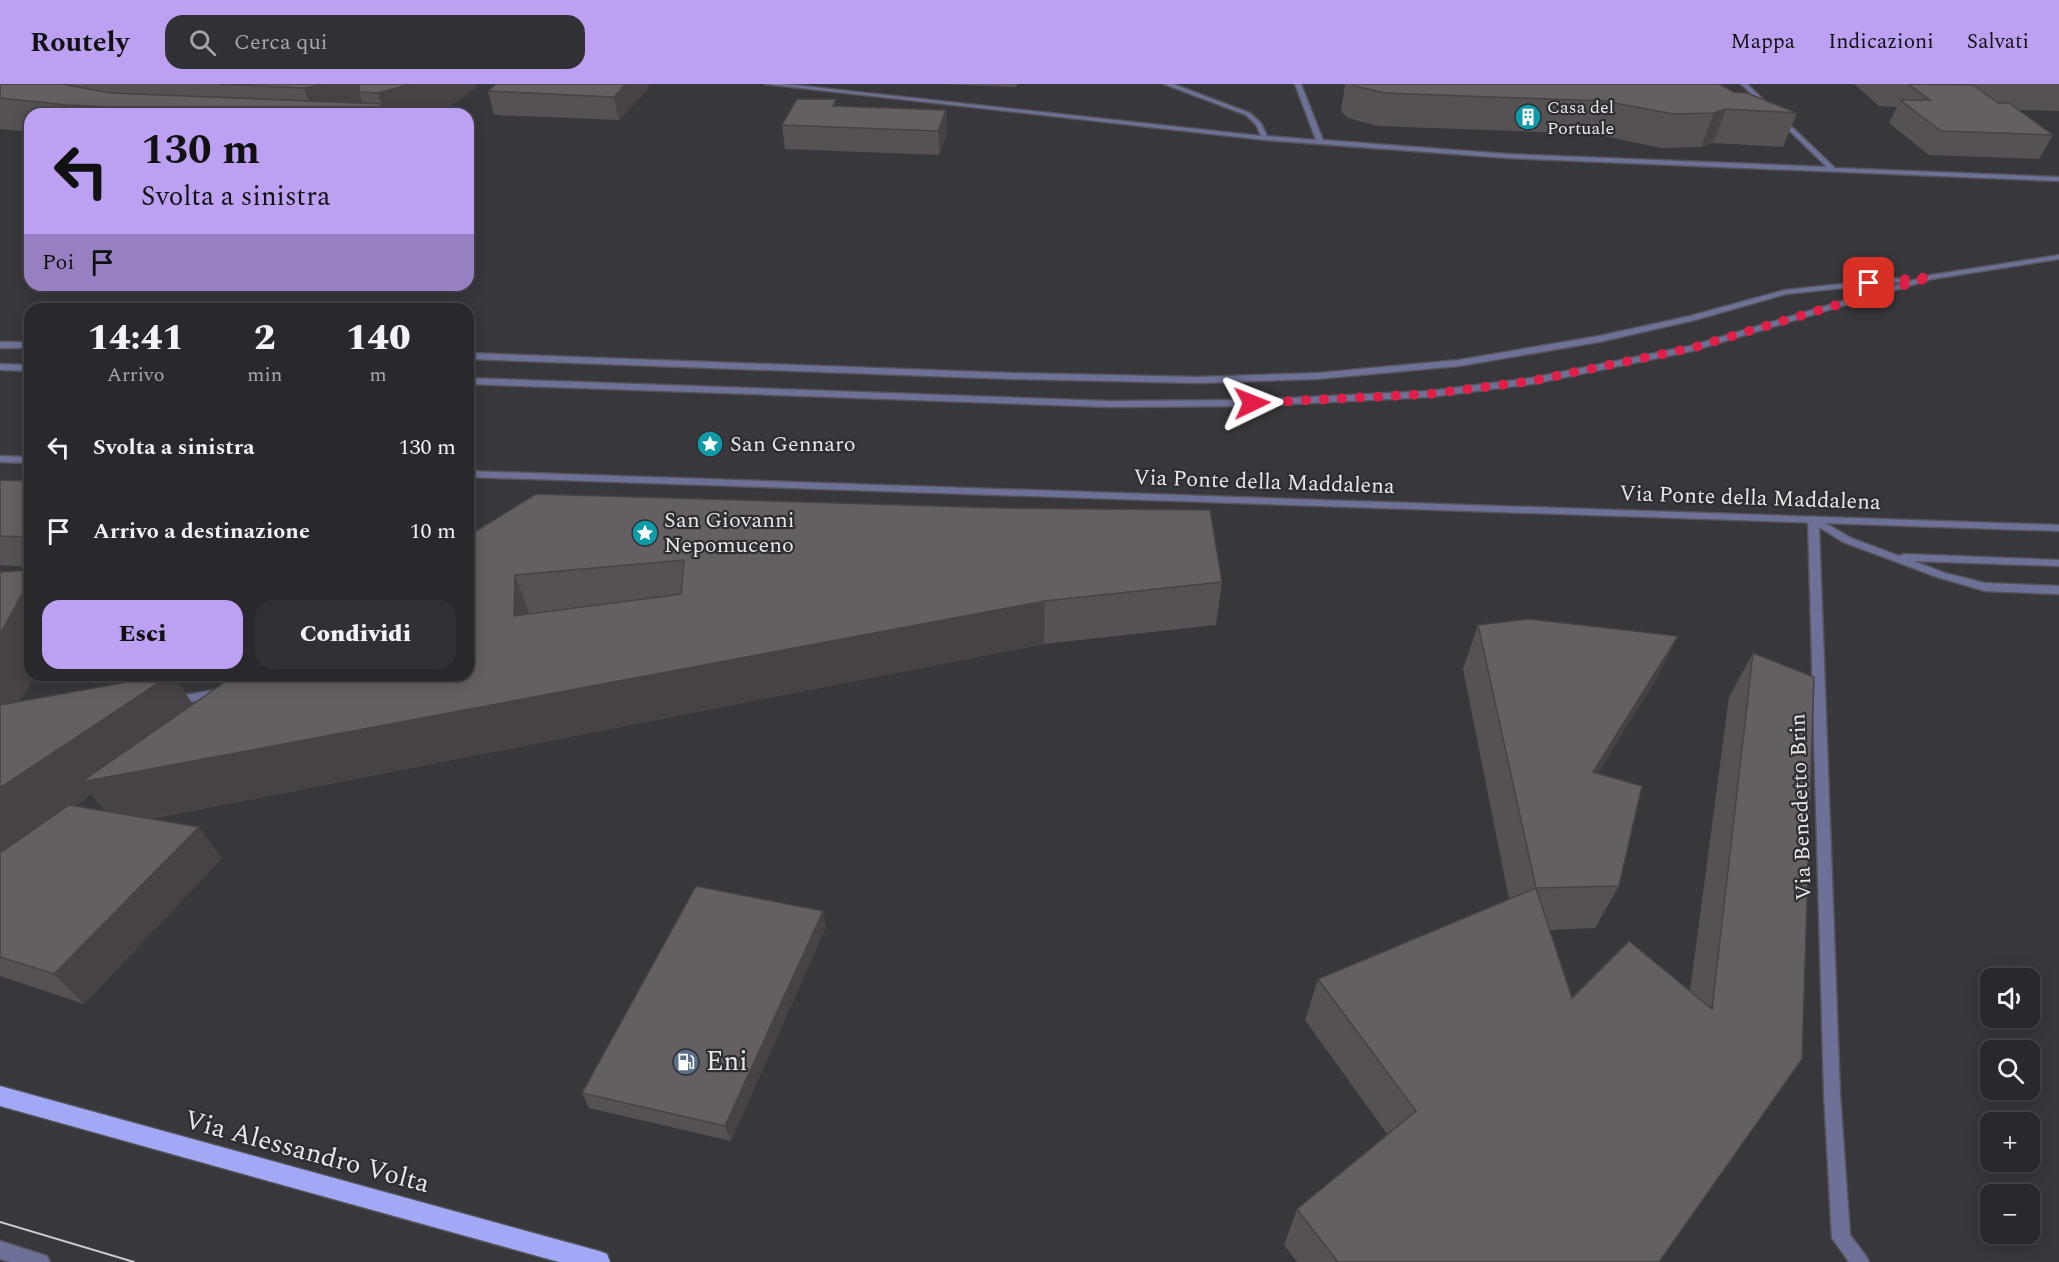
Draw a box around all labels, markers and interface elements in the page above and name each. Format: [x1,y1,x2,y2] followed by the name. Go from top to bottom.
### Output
[165,15,585,69] search box
[30,21,129,64] text: Routely
[186,26,219,59] icon: search
[234,26,328,59] text: Cerca qui
[1731,26,1795,58] text: Mappa
[1828,26,1934,58] text: Indicazioni
[1967,26,2029,58] text: Salvati
[1547,94,1614,142] place label: Casa del Portuale
[1513,102,1543,132] building icon: Casa del Portuale
[141,119,260,182] text: 130 m
[42,132,120,210] icon: left
[141,176,330,218] text: Svolta a sinistra
[42,246,74,279] text: Poi
[86,246,119,279] icon: arrive
[1843,257,1894,308] pin
[1852,266,1885,299] icon: arrive
[87,311,184,366] text: 14:41
[254,311,276,366] text: 2
[346,311,411,366] text: 140
[107,360,164,390] text: Arrivo
[247,360,282,390] text: min
[370,360,387,390] text: m
[1220,371,1284,435] position arrow
[730,428,856,461] place label: San Gennaro
[695,429,725,459] place icon: San Gennaro
[42,431,75,464] icon: left
[93,431,255,464] text: Svolta a sinistra
[399,431,456,464] text: 130 m
[1133,461,1395,503] street label: Via Ponte della Maddalena
[1619,477,1881,519] street label: Via Ponte della Maddalena
[664,504,795,562] place label: San Giovanni Nepomuceno
[42,515,75,548] icon: arrive
[93,515,310,548] text: Arrivo a destinazione
[410,515,456,548] text: 10 m
[630,518,660,548] place icon: San Giovanni Nepomuceno
[42,600,243,669] button: Esci
[255,600,456,669] button: Condividi
[1781,713,1821,901] street label: Via Benedetto Brin
[1980,968,2040,1244] map controls
[1980,968,2040,1028] button: sound
[1980,1040,2040,1100] button: search
[706,1041,748,1083] place label: Eni
[671,1047,701,1077] fuel station icon: Eni
[180,1099,434,1205] street label: Via Alessandro Volta
[1980,1112,2040,1172] button: +
[1980,1184,2040,1244] button: −

